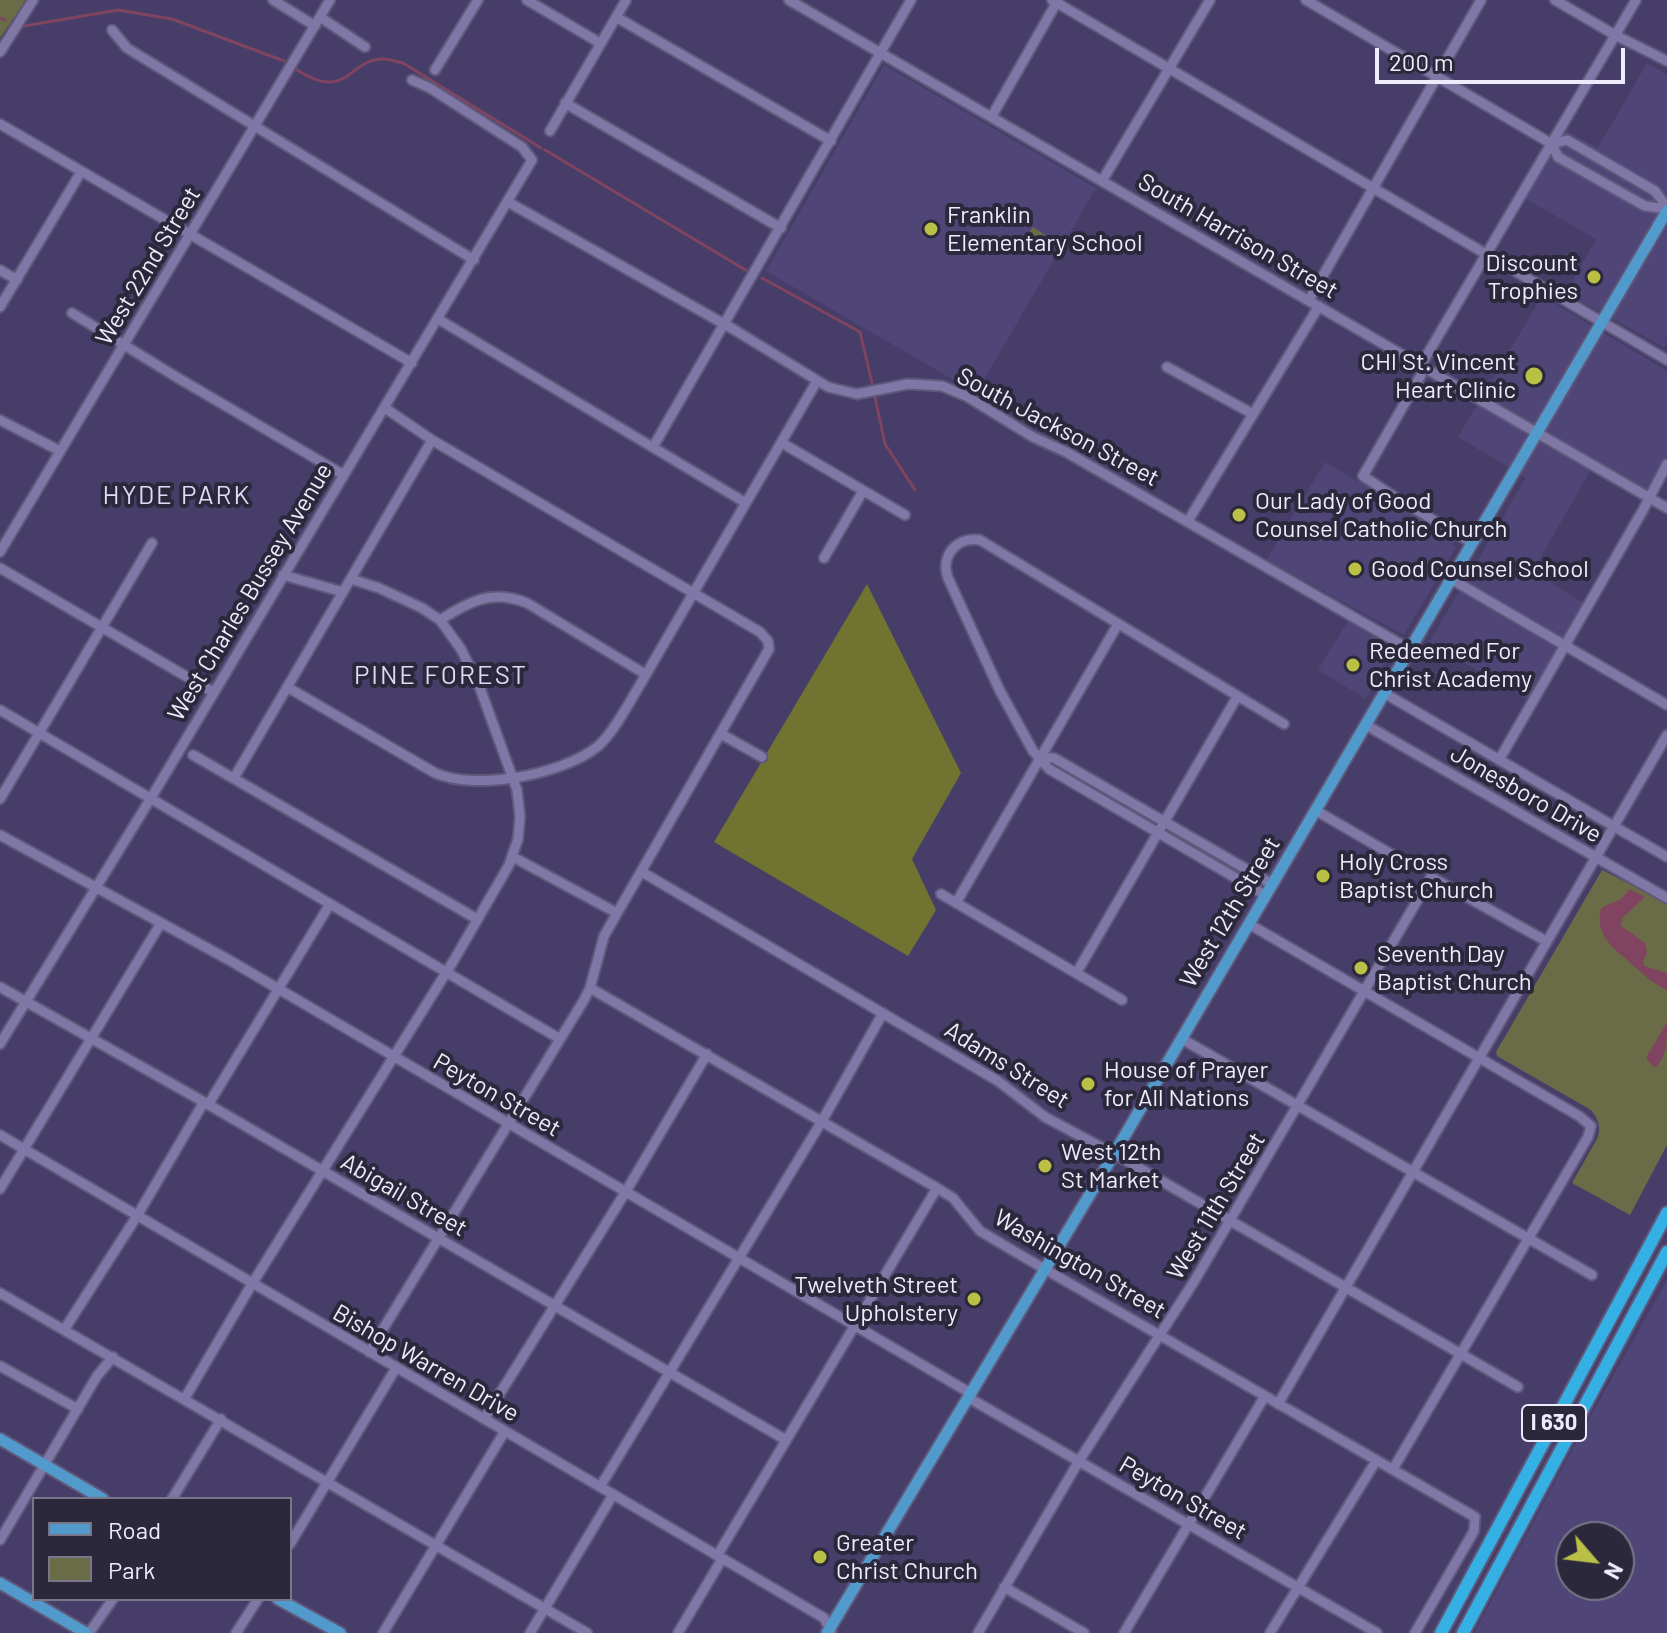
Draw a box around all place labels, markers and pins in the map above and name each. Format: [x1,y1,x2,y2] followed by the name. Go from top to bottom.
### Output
[947,201,1142,257] place label: Franklin Elementary School
[922,220,940,238] marker: Franklin Elementary School
[1485,249,1578,305] place label: Discount Trophies
[1585,268,1603,286] marker: Discount Trophies
[1361,348,1516,404] place label: CHI St. Vincent Heart Clinic
[1523,365,1545,387] marker: CHI St. Vincent Heart Clinic
[1255,487,1508,543] place label: Our Lady of Good Counsel Catholic Church
[1230,506,1248,524] marker: Our Lady of Good Counsel Catholic Church
[1371,555,1589,583] place label: Good Counsel School
[1346,560,1364,578] marker: Good Counsel School
[1369,637,1532,693] place label: Redeemed For Christ Academy
[1344,656,1362,674] marker: Redeemed For Christ Academy
[1339,848,1494,904] place label: Holy Cross Baptist Church
[1314,867,1332,885] marker: Holy Cross Baptist Church
[1377,940,1532,996] place label: Seventh Day Baptist Church
[1352,959,1370,977] marker: Seventh Day Baptist Church
[1104,1056,1268,1112] place label: House of Prayer for All Nations
[1079,1075,1097,1093] marker: House of Prayer for All Nations
[1061,1138,1161,1194] place label: West 12th St Market
[1036,1157,1054,1175] marker: West 12th St Market
[794,1271,958,1327] place label: Twelveth Street Upholstery
[965,1290,983,1308] marker: Twelveth Street Upholstery
[836,1529,978,1585] place label: Greater Christ Church
[811,1548,829,1566] marker: Greater Christ Church

